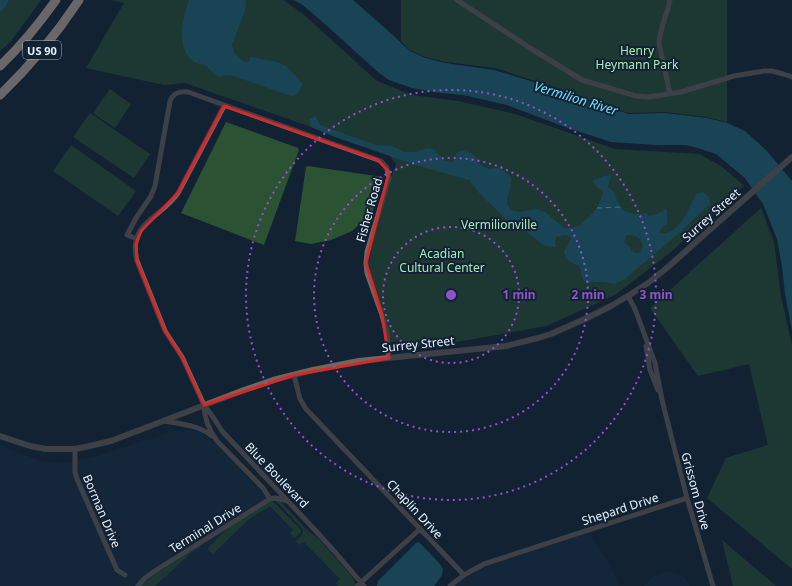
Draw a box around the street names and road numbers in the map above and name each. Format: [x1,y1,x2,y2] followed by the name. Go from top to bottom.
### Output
[23,41,61,59] road number: US 90
[352,176,386,244] street label: Fisher Road
[678,184,744,246] street label: Surrey Street
[381,332,456,356] street label: Surrey Street
[241,438,313,512] street label: Blue Boulevard
[677,450,715,532] street label: Grissom Drive
[79,472,125,551] street label: Borman Drive
[383,476,447,543] street label: Chaplin Drive
[579,489,661,529] street label: Shepard Drive
[166,499,244,557] street label: Terminal Drive

